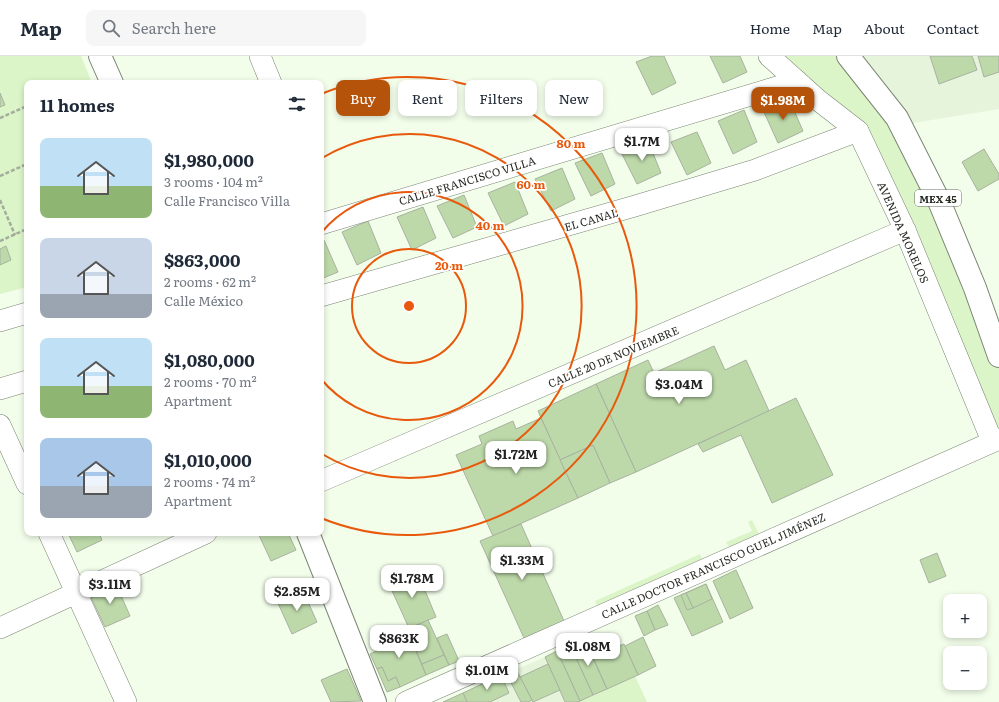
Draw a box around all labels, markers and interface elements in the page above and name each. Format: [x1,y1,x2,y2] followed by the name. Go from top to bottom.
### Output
[86,10,366,46] search box
[20,14,62,42] text: Map
[132,16,216,39] text: Search here
[100,17,122,39] icon: search
[750,18,790,38] text: Home
[812,18,842,38] text: Map
[864,18,905,38] text: About
[927,18,979,38] text: Contact
[336,80,390,116] chip: Buy
[398,80,457,116] chip: Rent
[465,80,537,116] chip: Filters
[545,80,603,116] chip: New
[750,87,816,121] pin: $1.98M
[760,90,806,109] text: $1.98M
[40,92,114,117] text: 11 homes
[286,93,308,115] icon: filters
[614,128,670,162] pin: $1.7M
[624,131,660,150] text: $1.7M
[557,134,585,152] text: 80 m
[164,147,254,172] text: $1,980,000
[397,152,537,208] street label: CALLE FRANCISCO VILLA
[72,154,120,202] icon: home
[164,172,263,191] text: 3 rooms · 104 m²
[517,175,545,193] text: 60 m
[874,179,934,285] street label: AVENIDA MORELOS
[915,190,961,206] road number: MEX 45
[164,191,290,210] text: Calle Francisco Villa
[562,204,620,234] street label: EL CANAL
[476,216,505,234] text: 40 m
[164,247,240,272] text: $863,000
[72,254,120,302] icon: home
[435,256,463,274] text: 20 m
[164,272,256,291] text: 2 rooms · 62 m²
[164,291,243,310] text: Calle México
[402,299,416,313] centre of rings
[545,321,681,391] street label: CALLE 20 DE NOVIEMBRE
[164,347,255,372] text: $1,080,000
[72,354,120,402] icon: home
[646,371,712,405] pin: $3.04M
[164,372,257,391] text: 2 rooms · 70 m²
[655,374,703,393] text: $3.04M
[164,391,232,410] text: Apartment
[483,441,549,475] pin: $1.72M
[494,444,538,463] text: $1.72M
[164,447,252,472] text: $1,010,000
[72,454,120,502] icon: home
[164,472,255,491] text: 2 rooms · 74 m²
[164,491,232,510] text: Apartment
[598,508,828,622] street label: CALLE DOCTOR FRANCISCO GUEL JIMÉNEZ
[489,547,555,581] pin: $1.33M
[500,550,544,569] text: $1.33M
[379,565,445,599] pin: $1.78M
[390,568,434,587] text: $1.78M
[77,571,143,605] pin: $3.11M
[89,574,131,593] text: $3.11M
[264,578,330,612] pin: $2.85M
[274,581,320,600] text: $2.85M
[943,594,987,690] map controls
[943,594,987,638] button: +
[371,625,427,659] pin: $863K
[379,628,419,647] text: $863K
[555,633,621,667] pin: $1.08M
[565,636,611,655] text: $1.08M
[943,646,987,690] button: −
[454,657,520,691] pin: $1.01M
[465,660,509,679] text: $1.01M

